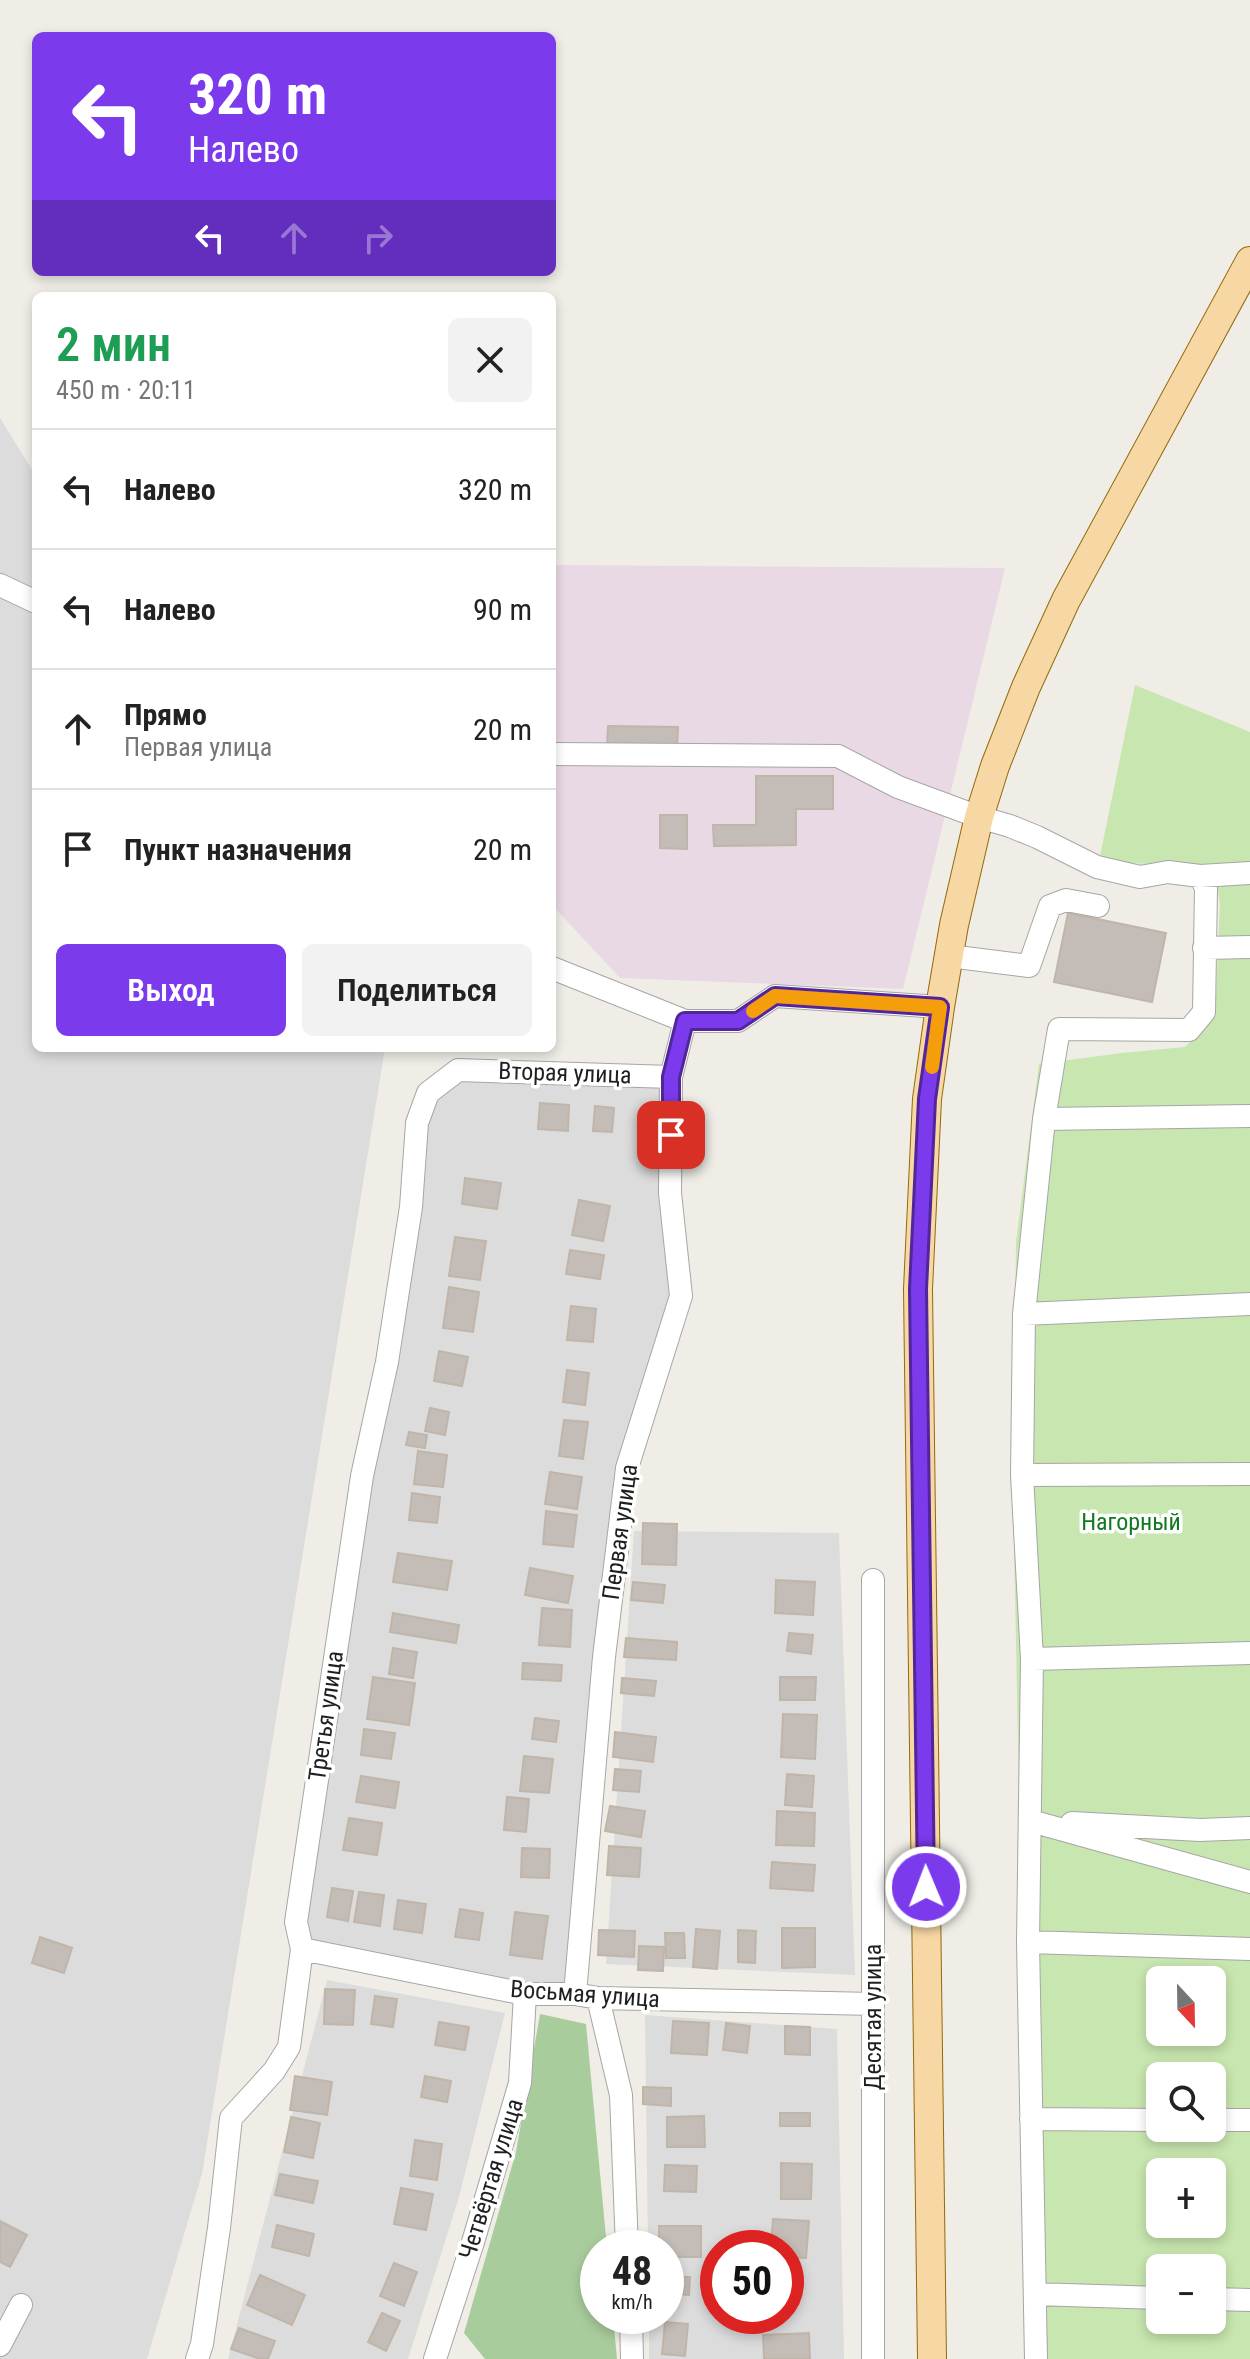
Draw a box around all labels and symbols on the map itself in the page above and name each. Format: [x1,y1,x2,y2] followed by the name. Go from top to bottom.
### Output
[498,1057,632,1089] street label: Вторая улица
[637,1101,705,1169] pin
[597,1462,643,1602] street label: Первая улица
[1081,1508,1181,1536] park label: Нагорный
[303,1649,349,1783] street label: Третья улица
[884,1845,968,1929] position arrow
[859,1944,887,2090] street label: Десятая улица
[1146,1966,1226,2046] north arrow
[509,1975,661,2013] street label: Восьмая улица
[453,2095,529,2263] street label: Четвёртая улица
[700,2230,804,2334] speed limit sign: 50

